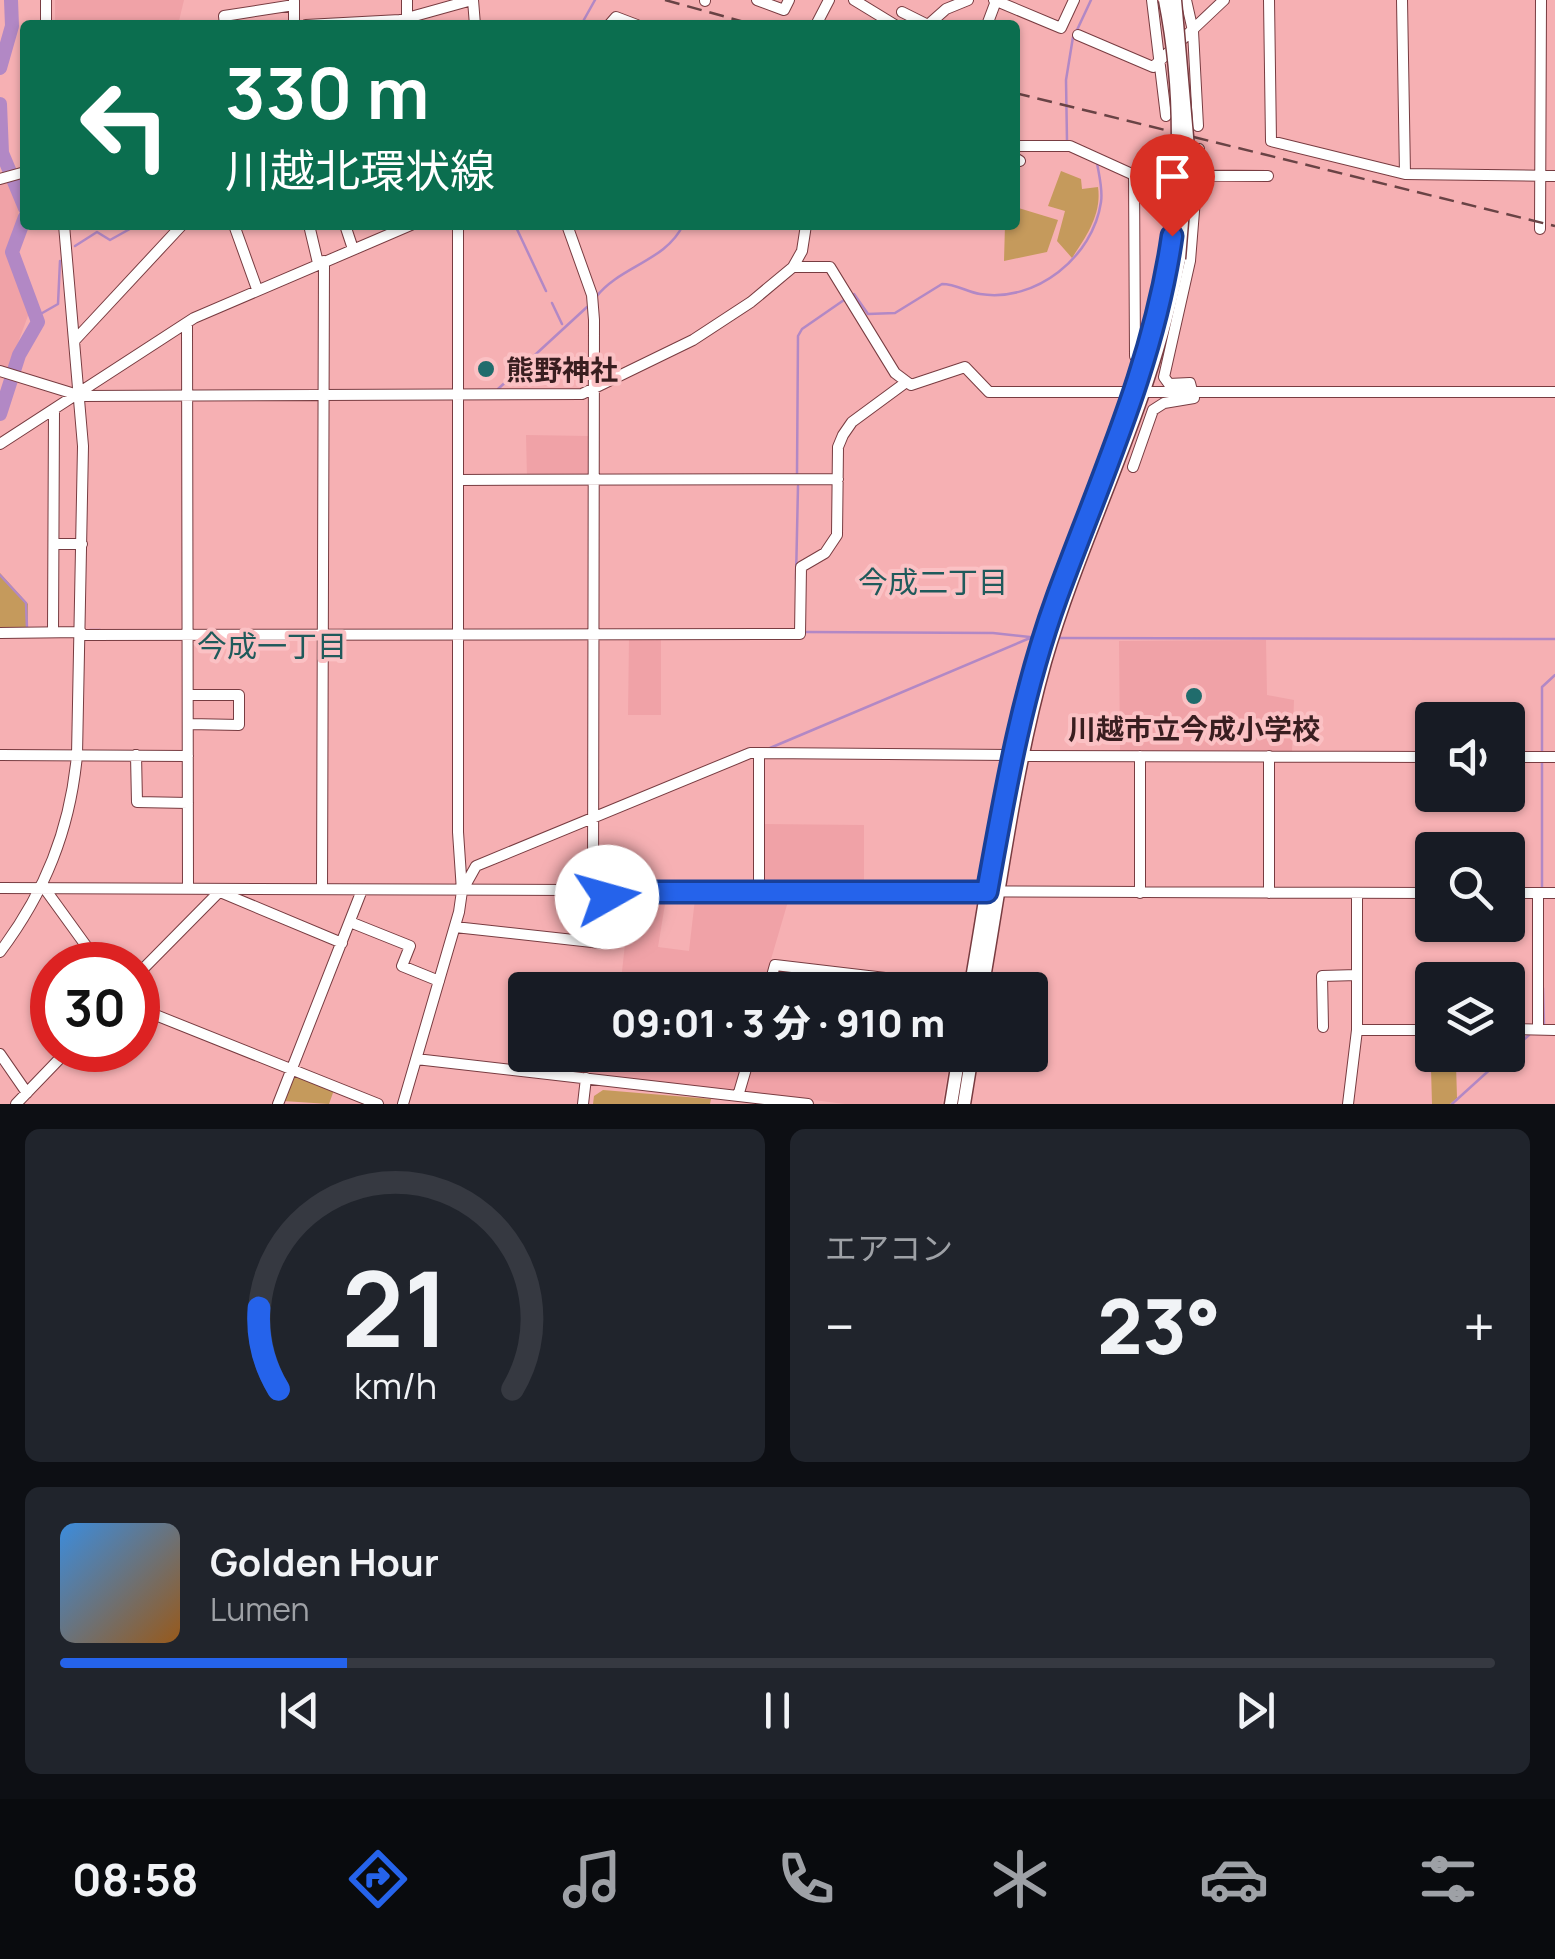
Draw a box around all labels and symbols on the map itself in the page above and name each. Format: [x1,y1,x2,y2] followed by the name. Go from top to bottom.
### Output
[1130,134,1215,237] pin
[506,350,618,388] place label: 熊野神社
[475,358,497,380] marker: 熊野神社
[858,561,1008,602] district label: 今成二丁目
[197,625,347,666] district label: 今成一丁目
[1183,685,1205,707] marker: 川越市立今成小学校
[1068,709,1320,747] place label: 川越市立今成小学校
[555,845,659,949] position arrow
[30,942,160,1072] speed limit sign: 30

